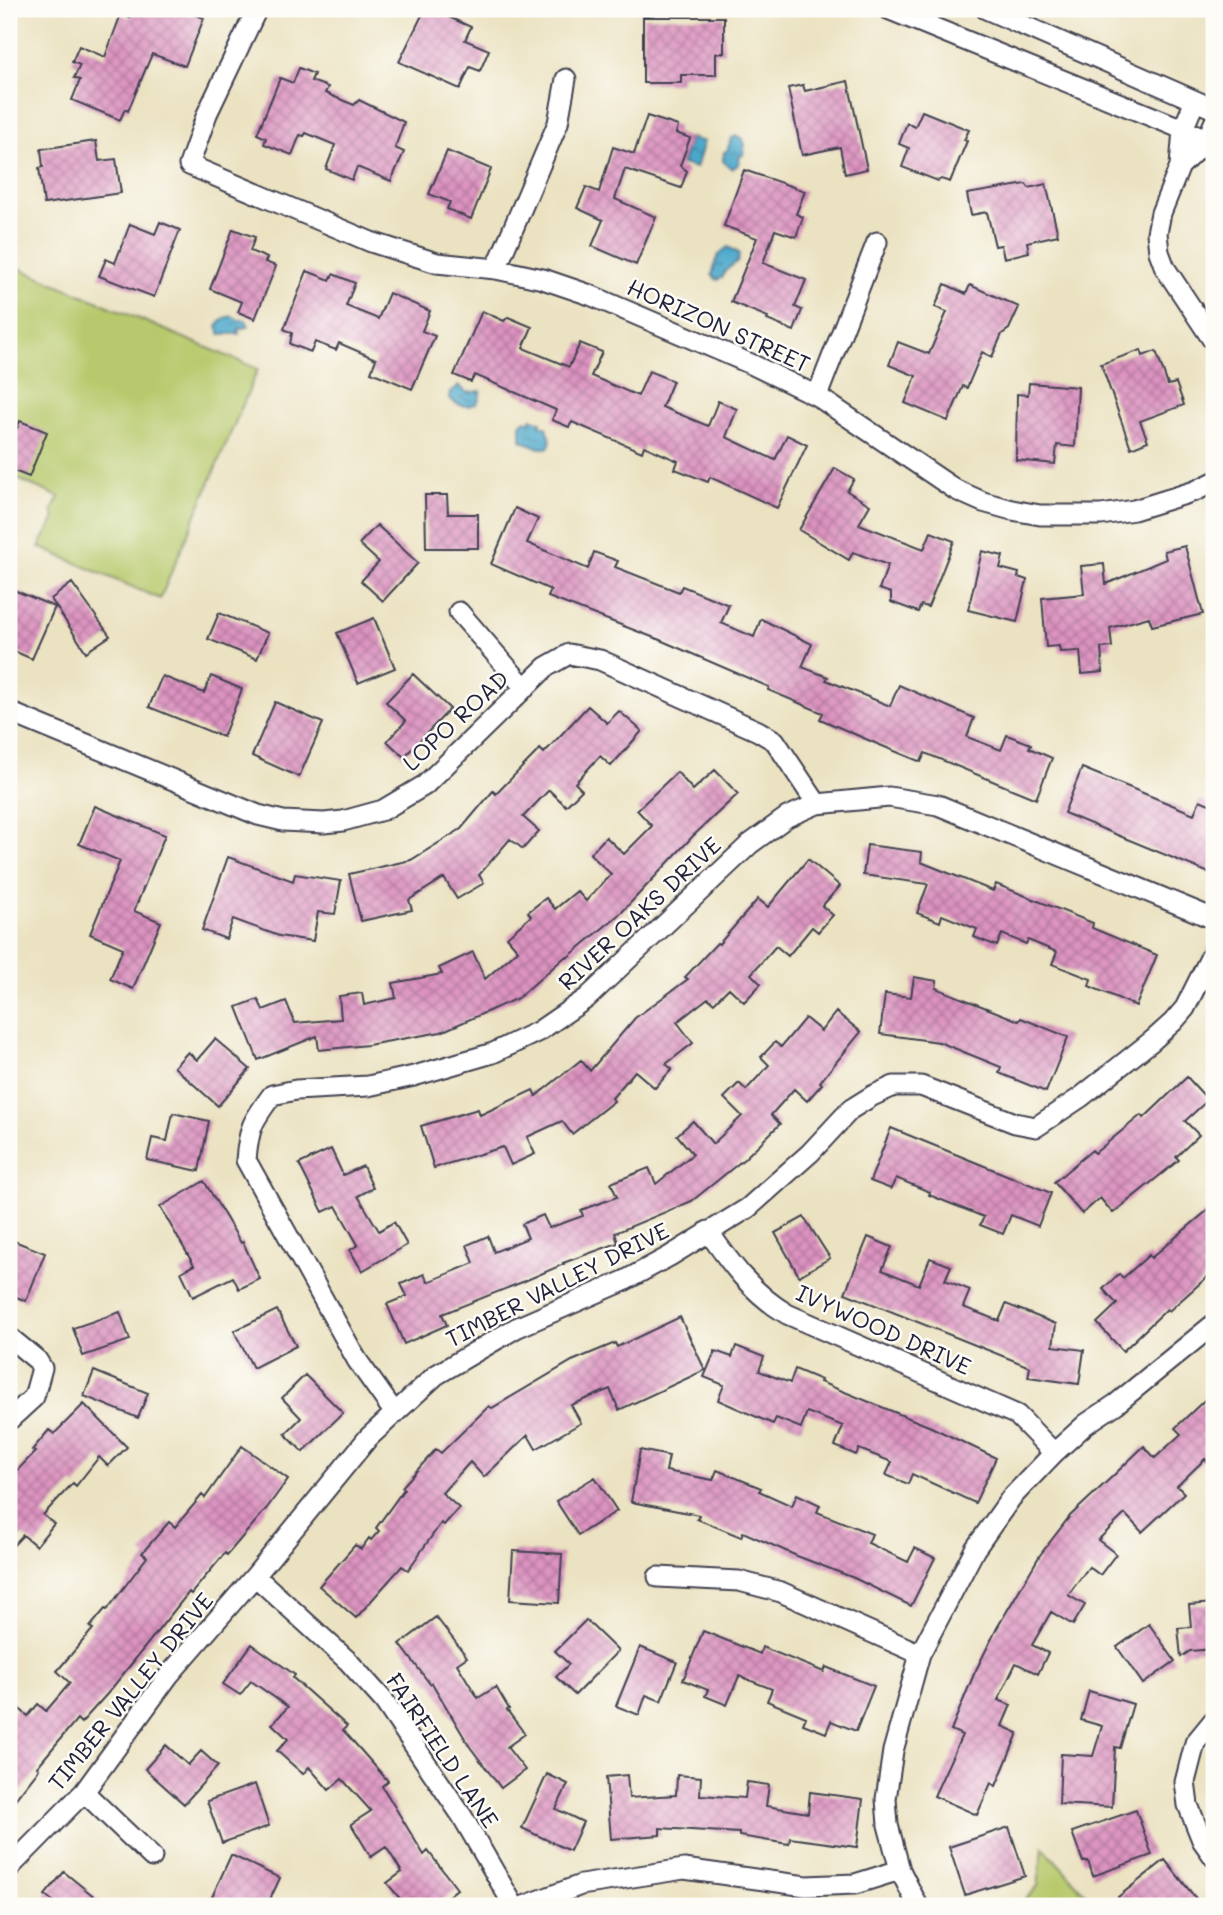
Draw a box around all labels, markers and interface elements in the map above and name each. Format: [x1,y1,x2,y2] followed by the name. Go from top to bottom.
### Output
[623,271,815,379] street label: HORIZON STREET
[396,663,514,777] street label: LOPO ROAD
[551,830,727,996] street label: RIVER OAKS DRIVE
[440,1215,674,1353] street label: TIMBER VALLEY DRIVE
[792,1277,976,1381] street label: IVYWOOD DRIVE
[41,1586,219,1796] street label: TIMBER VALLEY DRIVE
[380,1667,506,1833] street label: FAIRFIELD LANE

